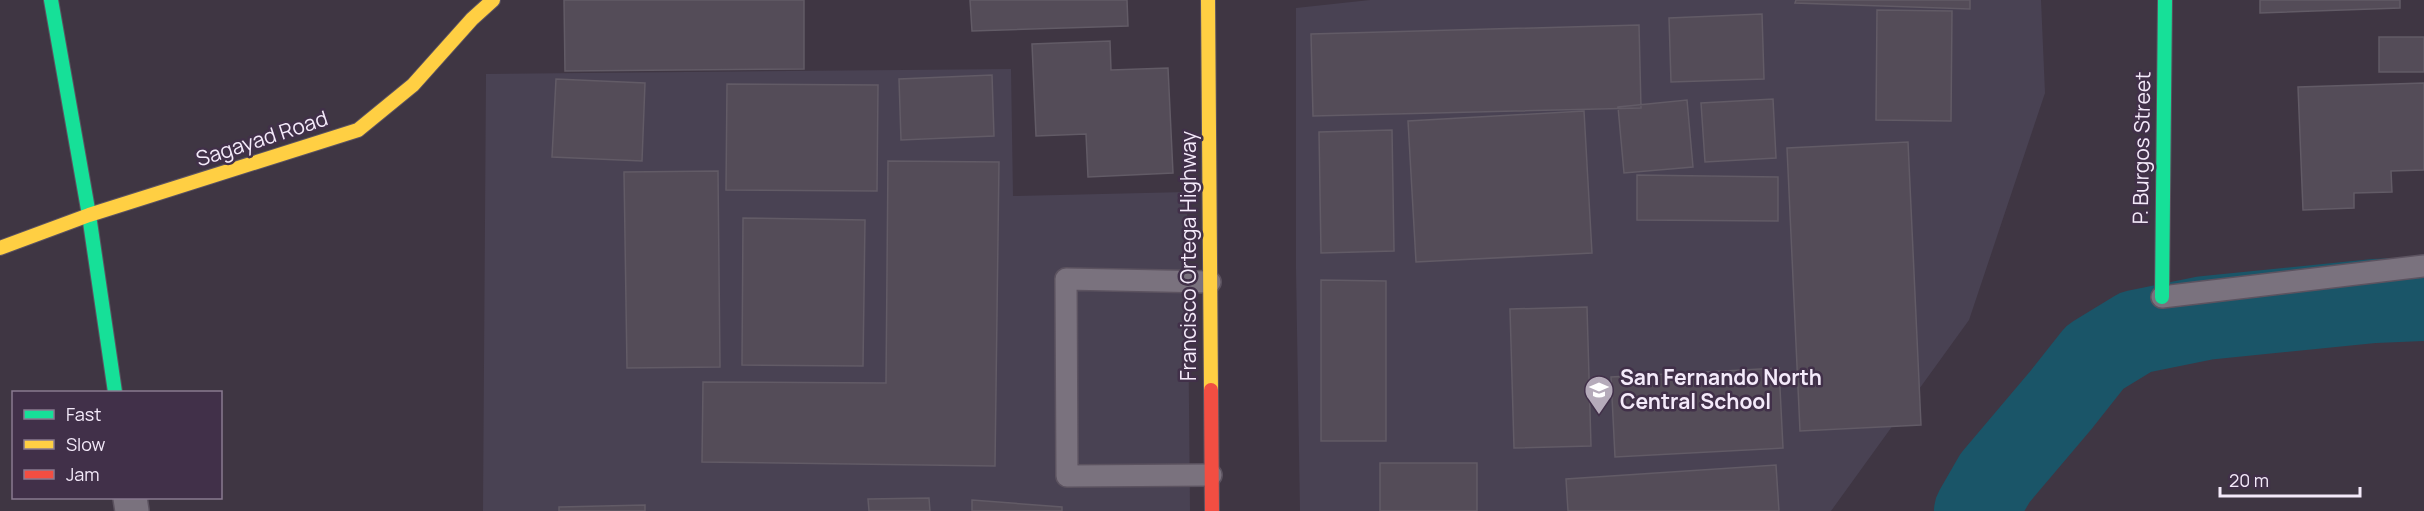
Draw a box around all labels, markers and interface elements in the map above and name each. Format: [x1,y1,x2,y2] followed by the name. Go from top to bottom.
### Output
[2126,71,2156,225] street label: P. Burgos Street
[192,104,331,173] street label: Sagayad Road
[1174,131,1202,381] street label: Francisco Ortega Highway
[1620,363,1822,415] place label: San Fernando North Central School
[1583,374,1615,416] school or university icon: San Fernando North Central School
[12,391,222,499] legend
[66,402,101,426] text: Fast
[66,432,106,456] text: Slow
[2220,460,2360,498] scale bar
[66,462,100,486] text: Jam
[2229,468,2269,492] text: 20 m

